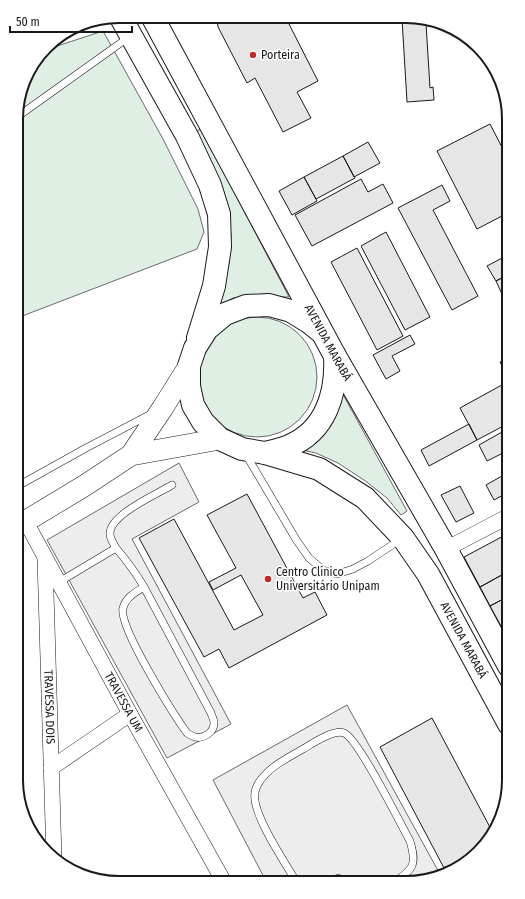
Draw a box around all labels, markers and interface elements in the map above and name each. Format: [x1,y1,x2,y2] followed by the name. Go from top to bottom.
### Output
[10,8,132,34] scale bar
[16,15,40,29] text: 50 m
[261,48,300,62] place label: Porteira
[248,50,258,60] marker: Porteira
[302,302,356,384] street label: AVENIDA MARABÁ
[276,565,380,593] place label: Centro Clínico Universitário Unipam
[263,574,273,584] marker: Centro Clínico Universitário Unipam
[437,599,491,681] street label: AVENIDA MARABÁ
[41,670,58,744] street label: TRAVESSA DOIS
[102,670,146,735] street label: TRAVESSA UM

